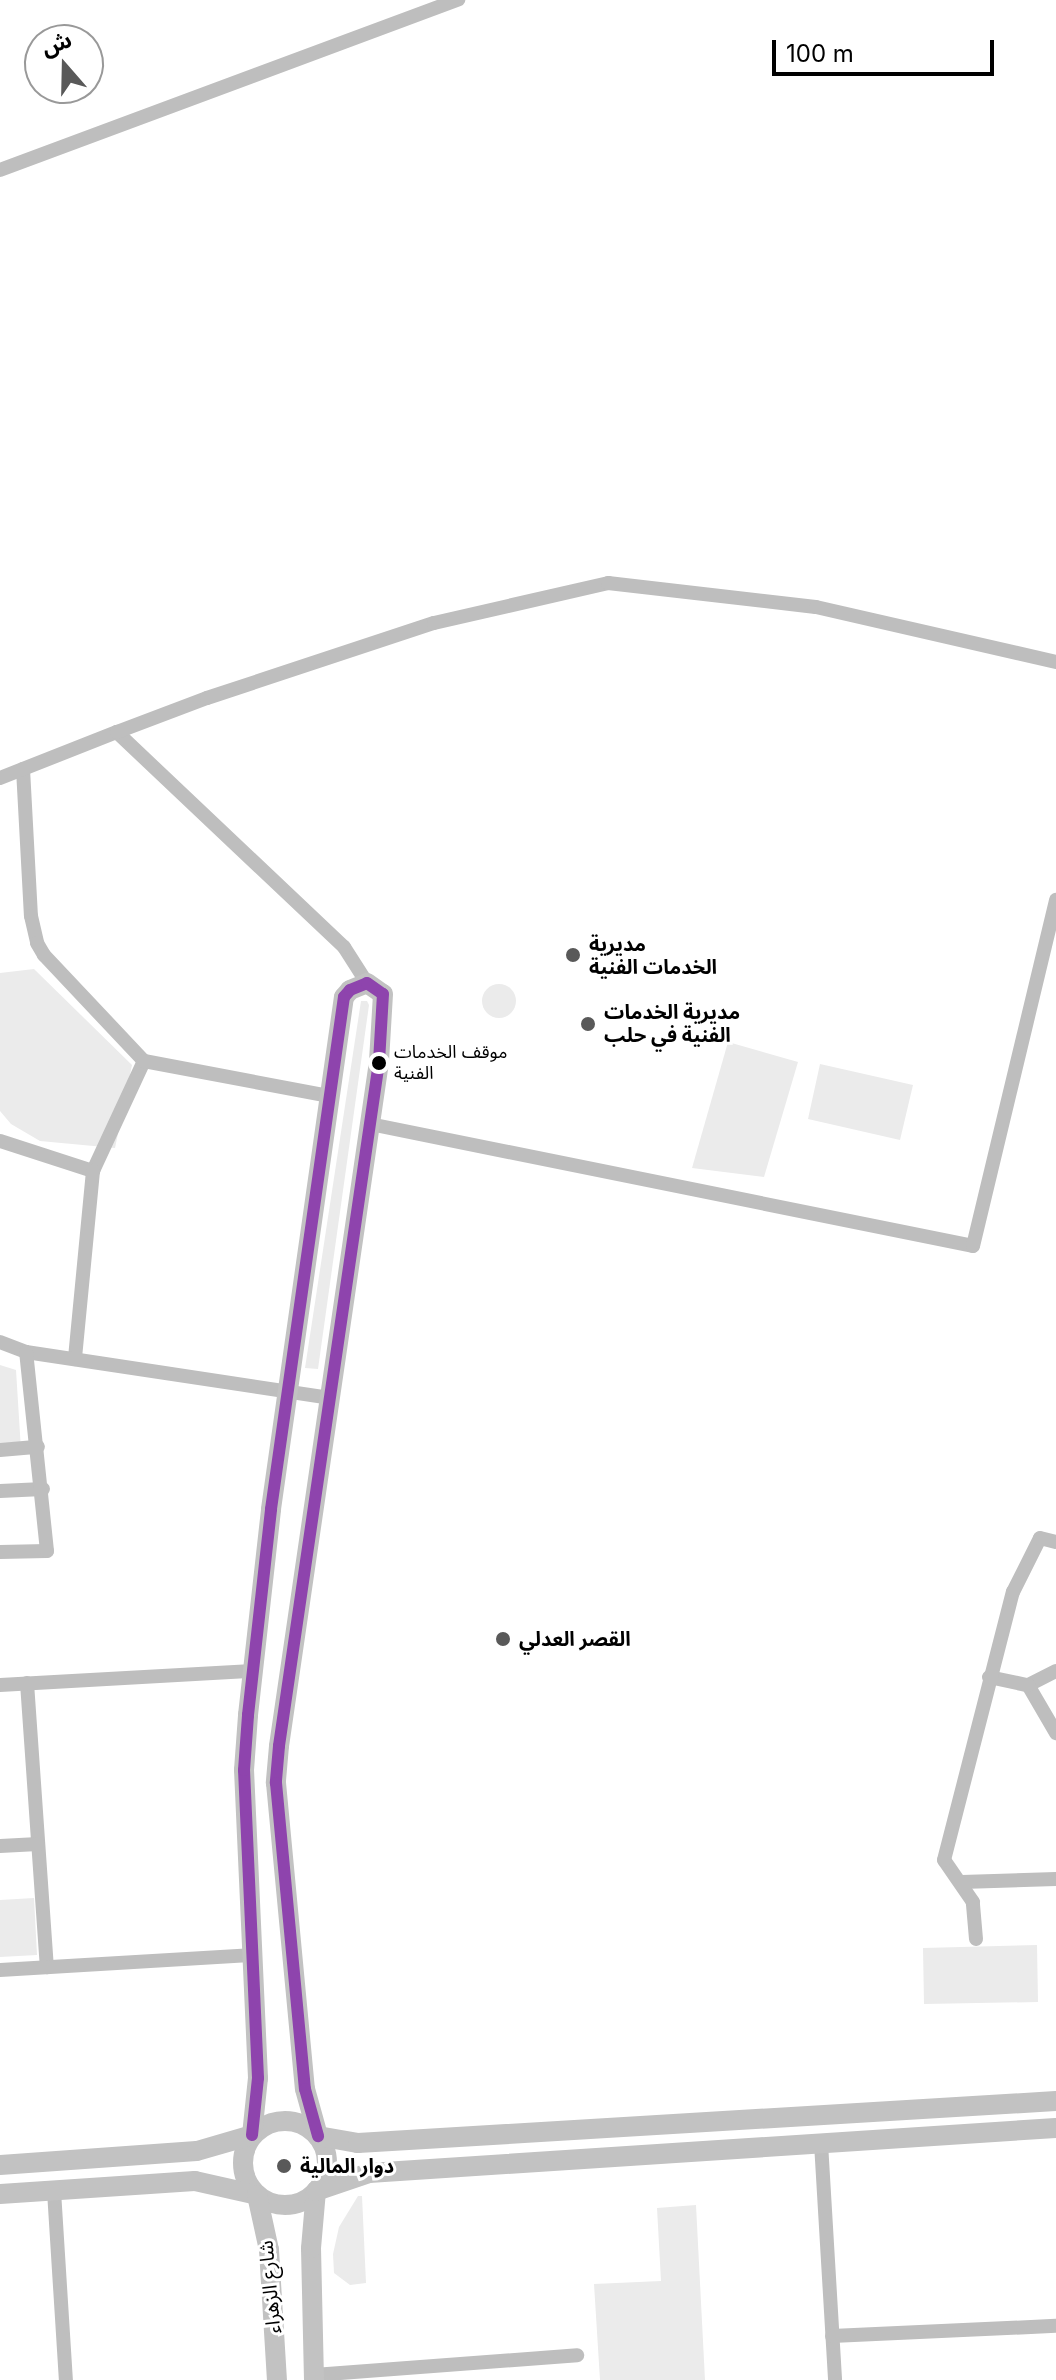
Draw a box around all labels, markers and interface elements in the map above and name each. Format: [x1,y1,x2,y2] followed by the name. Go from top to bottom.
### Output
[24,24,104,104] north arrow
[776,24,998,74] scale bar
[38,26,75,61] text: ش
[786,39,854,68] text: 100 m
[589,932,717,979] place label: مديرية الخدمات الفنية
[564,946,582,964] marker: مديرية الخدمات الفنية
[604,1000,740,1047] place label: مديرية الخدمات الفنية في حلب
[579,1015,597,1033] marker: مديرية الخدمات الفنية في حلب
[394,1042,507,1084] place label: موقف الخدمات الفنية
[371,1055,387,1071] marker: موقف الخدمات الفنية
[519,1627,631,1651] place label: القصر العدلي
[494,1630,512,1648] marker: القصر العدلي
[300,2154,394,2178] place label: دوار المالية
[275,2157,293,2175] marker: دوار المالية
[254,2239,286,2335] street label: شارع الزهراء

